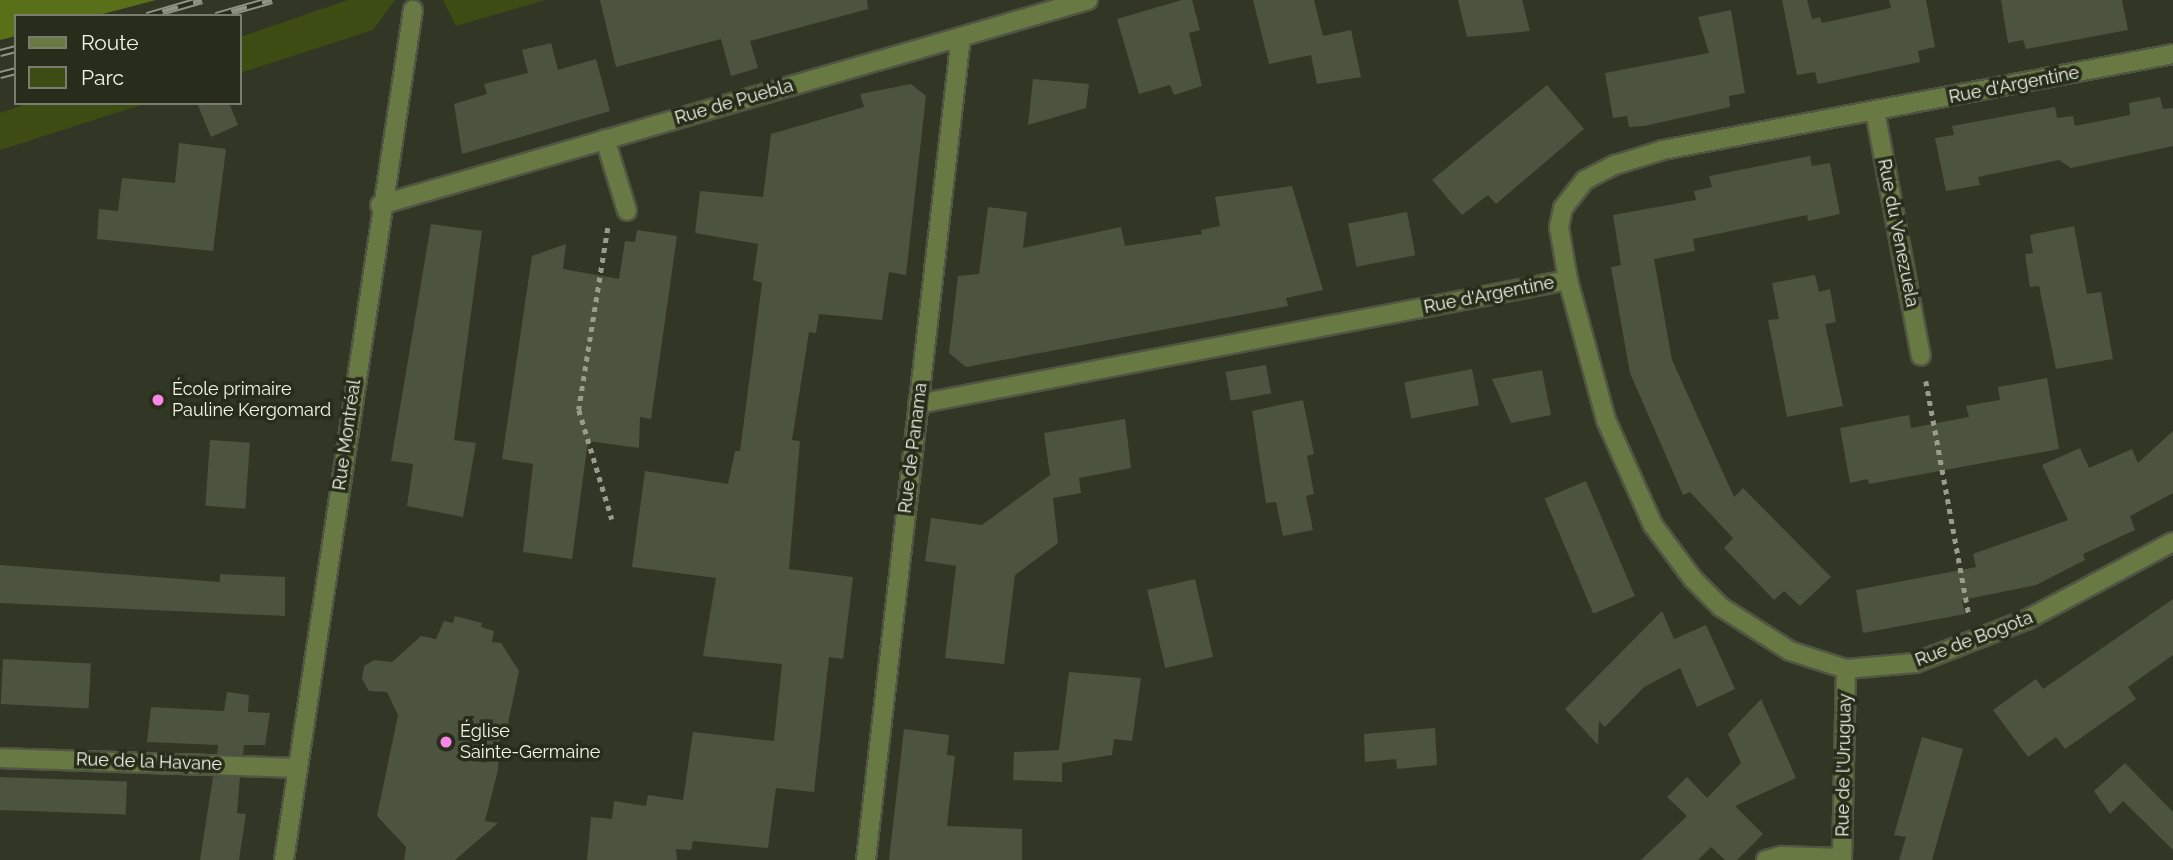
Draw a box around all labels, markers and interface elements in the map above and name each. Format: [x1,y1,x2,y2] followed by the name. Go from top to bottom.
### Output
[14,14,242,105] legend
[81,30,139,55] text: Route
[1947,62,2081,108] street label: Rue d'Argentine
[81,65,124,90] text: Parc
[672,75,796,129] street label: Rue de Puebla
[1873,157,1923,309] street label: Rue du Venezuela
[1422,272,1556,318] street label: Rue d'Argentine
[329,378,365,492] street label: Rue Montréal
[172,379,331,422] place label: École primaire Pauline Kergomard
[894,381,932,515] street label: Rue de Panama
[150,392,166,408] marker: École primaire Pauline Kergomard
[1912,607,2036,671] street label: Rue de Bogota
[1832,693,1856,837] street label: Rue de l'Uruguay
[460,721,600,764] place label: Église Sainte-Germaine
[438,734,454,750] marker: Église Sainte-Germaine
[76,749,222,775] street label: Rue de la Havane

